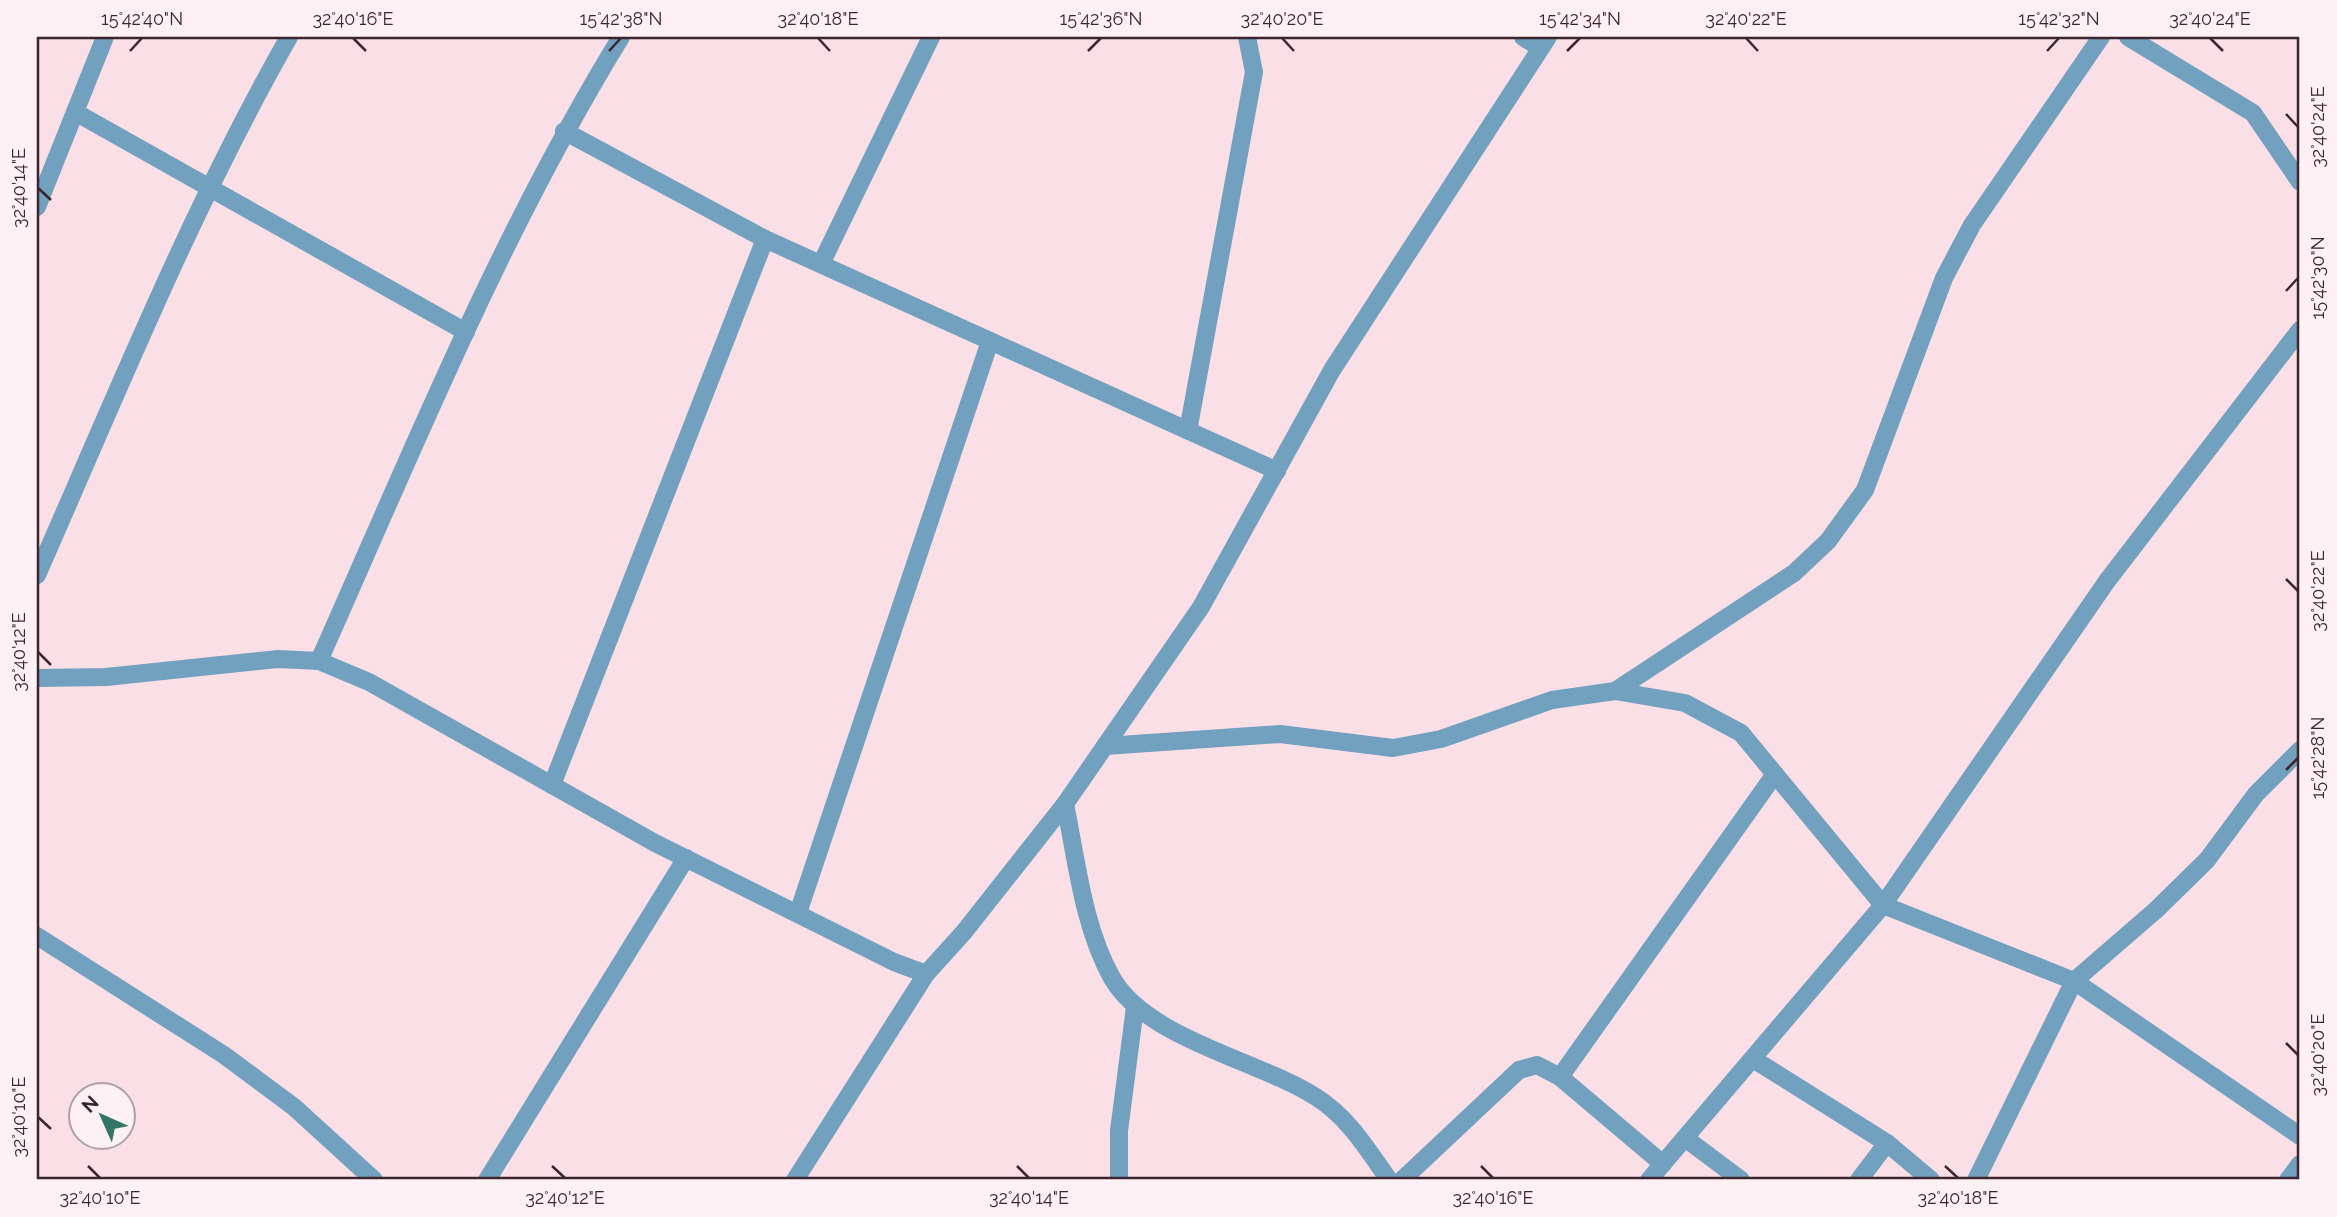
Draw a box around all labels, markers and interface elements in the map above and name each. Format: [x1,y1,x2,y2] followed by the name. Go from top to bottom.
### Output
[101,8,183,29] text: 15°42'40"N
[312,8,394,29] text: 32°40'16"E
[580,8,662,29] text: 15°42'38"N
[778,8,858,29] text: 32°40'18"E
[1060,8,1143,29] text: 15°42'36"N
[1241,8,1323,29] text: 32°40'20"E
[1539,8,1621,29] text: 15°42'34"N
[1705,8,1787,29] text: 32°40'22"E
[2018,8,2100,29] text: 15°42'32"N
[2169,8,2251,29] text: 32°40'24"E
[2307,86,2328,168] text: 32°40'24"E
[8,148,29,228] text: 32°40'14"E
[2307,236,2328,320] text: 15°42'30"N
[2307,550,2328,632] text: 32°40'22"E
[8,612,29,692] text: 32°40'12"E
[2307,717,2328,799] text: 15°42'28"N
[2307,1014,2328,1096] text: 32°40'20"E
[8,1076,29,1158] text: 32°40'10"E
[66,1080,136,1150] north arrow
[77,1091,103,1117] text: N
[59,1187,141,1208] text: 32°40'10"E
[525,1187,605,1208] text: 32°40'12"E
[989,1187,1069,1208] text: 32°40'14"E
[1452,1187,1534,1208] text: 32°40'16"E
[1918,1187,1998,1208] text: 32°40'18"E

